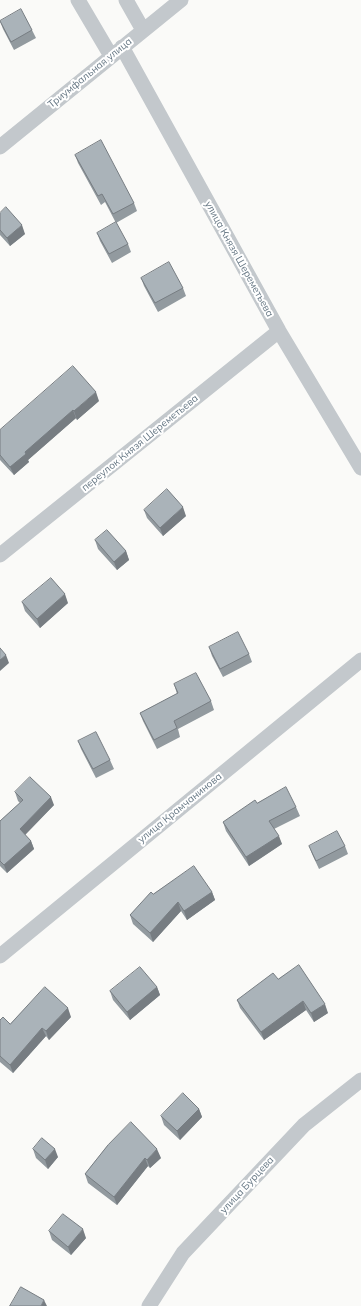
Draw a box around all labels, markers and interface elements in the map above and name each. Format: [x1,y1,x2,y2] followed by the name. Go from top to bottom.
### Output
[46,35,134,111] street label: Триумфальная улица
[202,199,276,319] street label: улица Князя Шереметьева
[79,392,201,494] street label: переулок Князя Шереметьева
[136,770,224,846] street label: улица Крамчанинова
[218,1154,276,1216] street label: улица Бурцева

